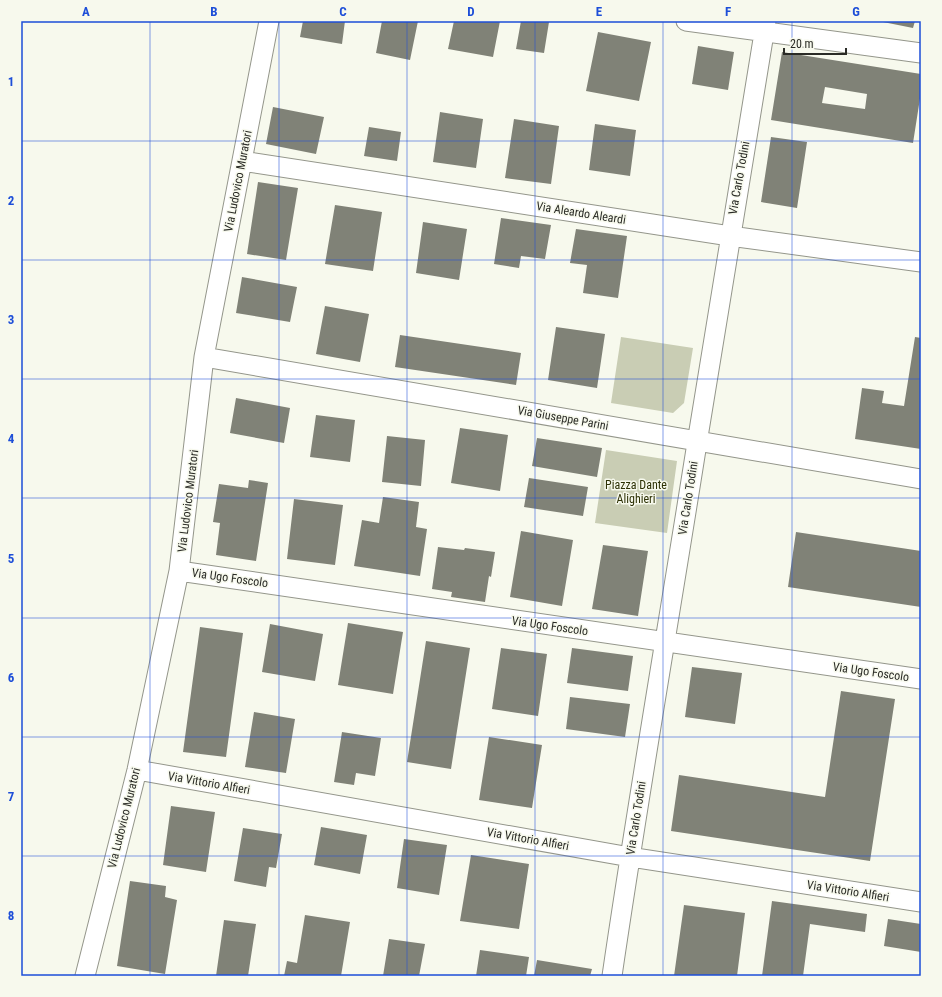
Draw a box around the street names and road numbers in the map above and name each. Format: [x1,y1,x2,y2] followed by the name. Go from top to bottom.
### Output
[221,129,255,233] street label: Via Ludovico Muratori
[726,140,752,216] street label: Via Carlo Todini
[535,199,627,227] street label: Via Aleardo Aleardi
[516,403,610,433] street label: Via Giuseppe Parini
[175,449,201,553] street label: Via Ludovico Muratori
[675,460,701,536] street label: Via Carlo Todini
[191,566,269,590] street label: Via Ugo Foscolo
[511,614,589,638] street label: Via Ugo Foscolo
[832,660,910,684] street label: Via Ugo Foscolo
[105,766,143,870] street label: Via Ludovico Muratori
[167,769,251,797] street label: Via Vittorio Alfieri
[623,780,649,856] street label: Via Carlo Todini
[486,825,570,853] street label: Via Vittorio Alfieri
[806,878,890,904] street label: Via Vittorio Alfieri

